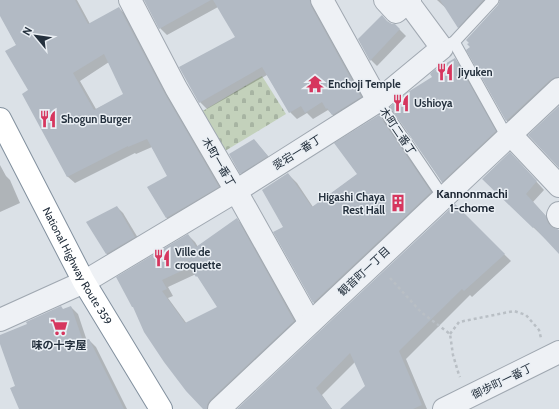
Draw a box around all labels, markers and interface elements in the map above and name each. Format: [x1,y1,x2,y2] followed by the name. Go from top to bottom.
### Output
[16,16,56,56] north arrow
[19,24,35,38] text: N
[435,62,455,82] restaurant icon: Jiyuken
[457,65,492,79] place label: Jiyuken
[305,74,325,94] temple icon: Enchoji Temple
[328,77,401,91] place label: Enchoji Temple
[391,93,411,113] restaurant icon: Ushioya
[414,96,453,110] place label: Ushioya
[377,104,419,158] street label: 木町二番丁
[38,109,58,129] restaurant icon: Shogun Burger
[61,112,131,126] place label: Shogun Burger
[270,131,324,173] street label: 愛宕一番丁
[199,135,239,189] street label: 木町一番丁
[436,186,508,215] district label: Kannonmachi 1-chome
[318,190,386,217] place label: Higashi Chaya Rest Hall
[388,193,408,213] building icon: Higashi Chaya Rest Hall
[40,205,115,327] street label: National Highway Route 359
[335,243,393,299] street label: 観音町一丁目
[175,245,221,272] place label: Ville de croquette
[152,248,172,268] restaurant icon: Ville de croquette
[49,317,69,337] supermarket icon: 味の十字屋
[32,338,87,352] place label: 味の十字屋
[468,360,535,402] street label: 御歩町一番丁

